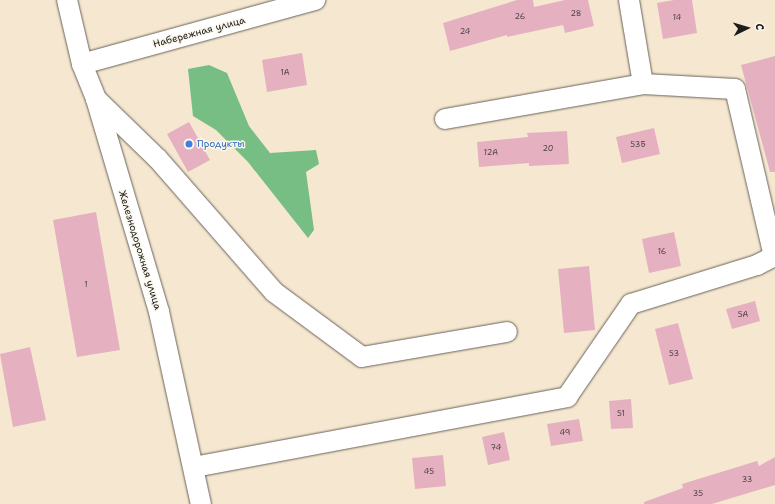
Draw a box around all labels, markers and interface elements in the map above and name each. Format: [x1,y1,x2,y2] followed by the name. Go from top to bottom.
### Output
[727,8,767,48] north arrow
[571,9,581,19] house number: 28
[515,12,525,22] house number: 26
[673,13,681,23] house number: 14
[152,14,246,50] street label: Набережная улица
[752,23,767,31] text: С
[460,27,470,37] house number: 24
[280,68,290,78] house number: 1А
[197,138,245,150] place label: Продукты
[184,139,194,149] marker: Продукты
[630,140,646,150] house number: 53Б
[543,144,553,154] house number: 20
[484,148,498,158] house number: 12А
[116,189,164,311] street label: Железнодорожная улица
[658,247,666,257] house number: 16
[84,280,88,290] house number: 1
[738,310,748,320] house number: 5А
[669,349,679,359] house number: 53
[617,409,625,419] house number: 51
[560,428,570,438] house number: 49
[491,443,501,453] house number: 74
[424,467,434,477] house number: 45
[742,475,752,485] house number: 33
[693,489,703,499] house number: 35

